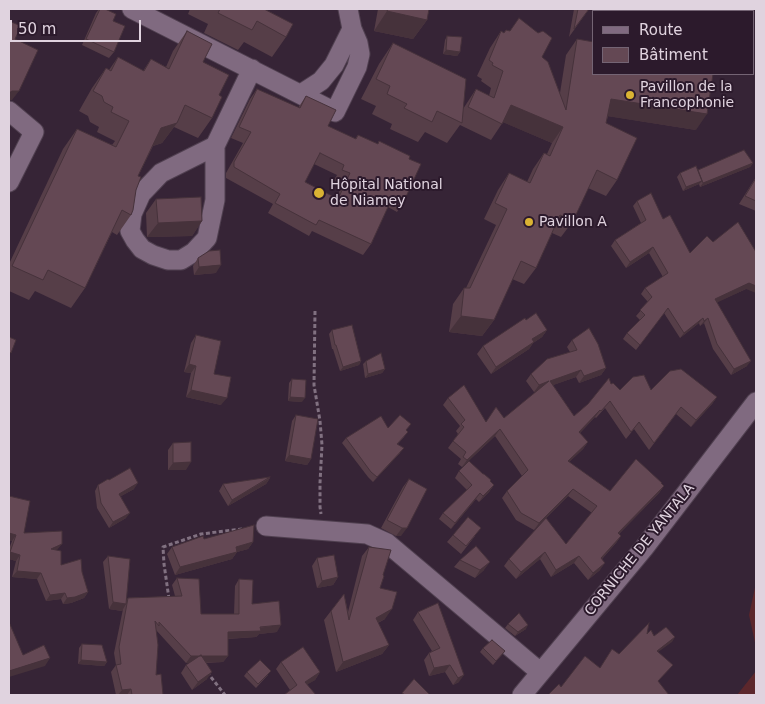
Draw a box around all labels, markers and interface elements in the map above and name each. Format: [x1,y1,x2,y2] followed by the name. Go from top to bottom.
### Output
[12,10,144,42] scale bar
[592,10,755,75] legend
[18,20,56,38] text: 50 m
[639,21,683,39] text: Route
[639,46,708,64] text: Bâtiment
[640,79,734,111] place label: Pavillon de la Francophonie
[624,89,636,101] marker: Pavillon de la Francophonie
[330,177,443,210] place label: Hôpital National de Niamey
[312,186,326,200] marker: Hôpital National de Niamey
[539,214,607,230] place label: Pavillon A
[523,216,535,228] marker: Pavillon A
[582,481,698,619] street label: CORNICHE DE YANTALA

